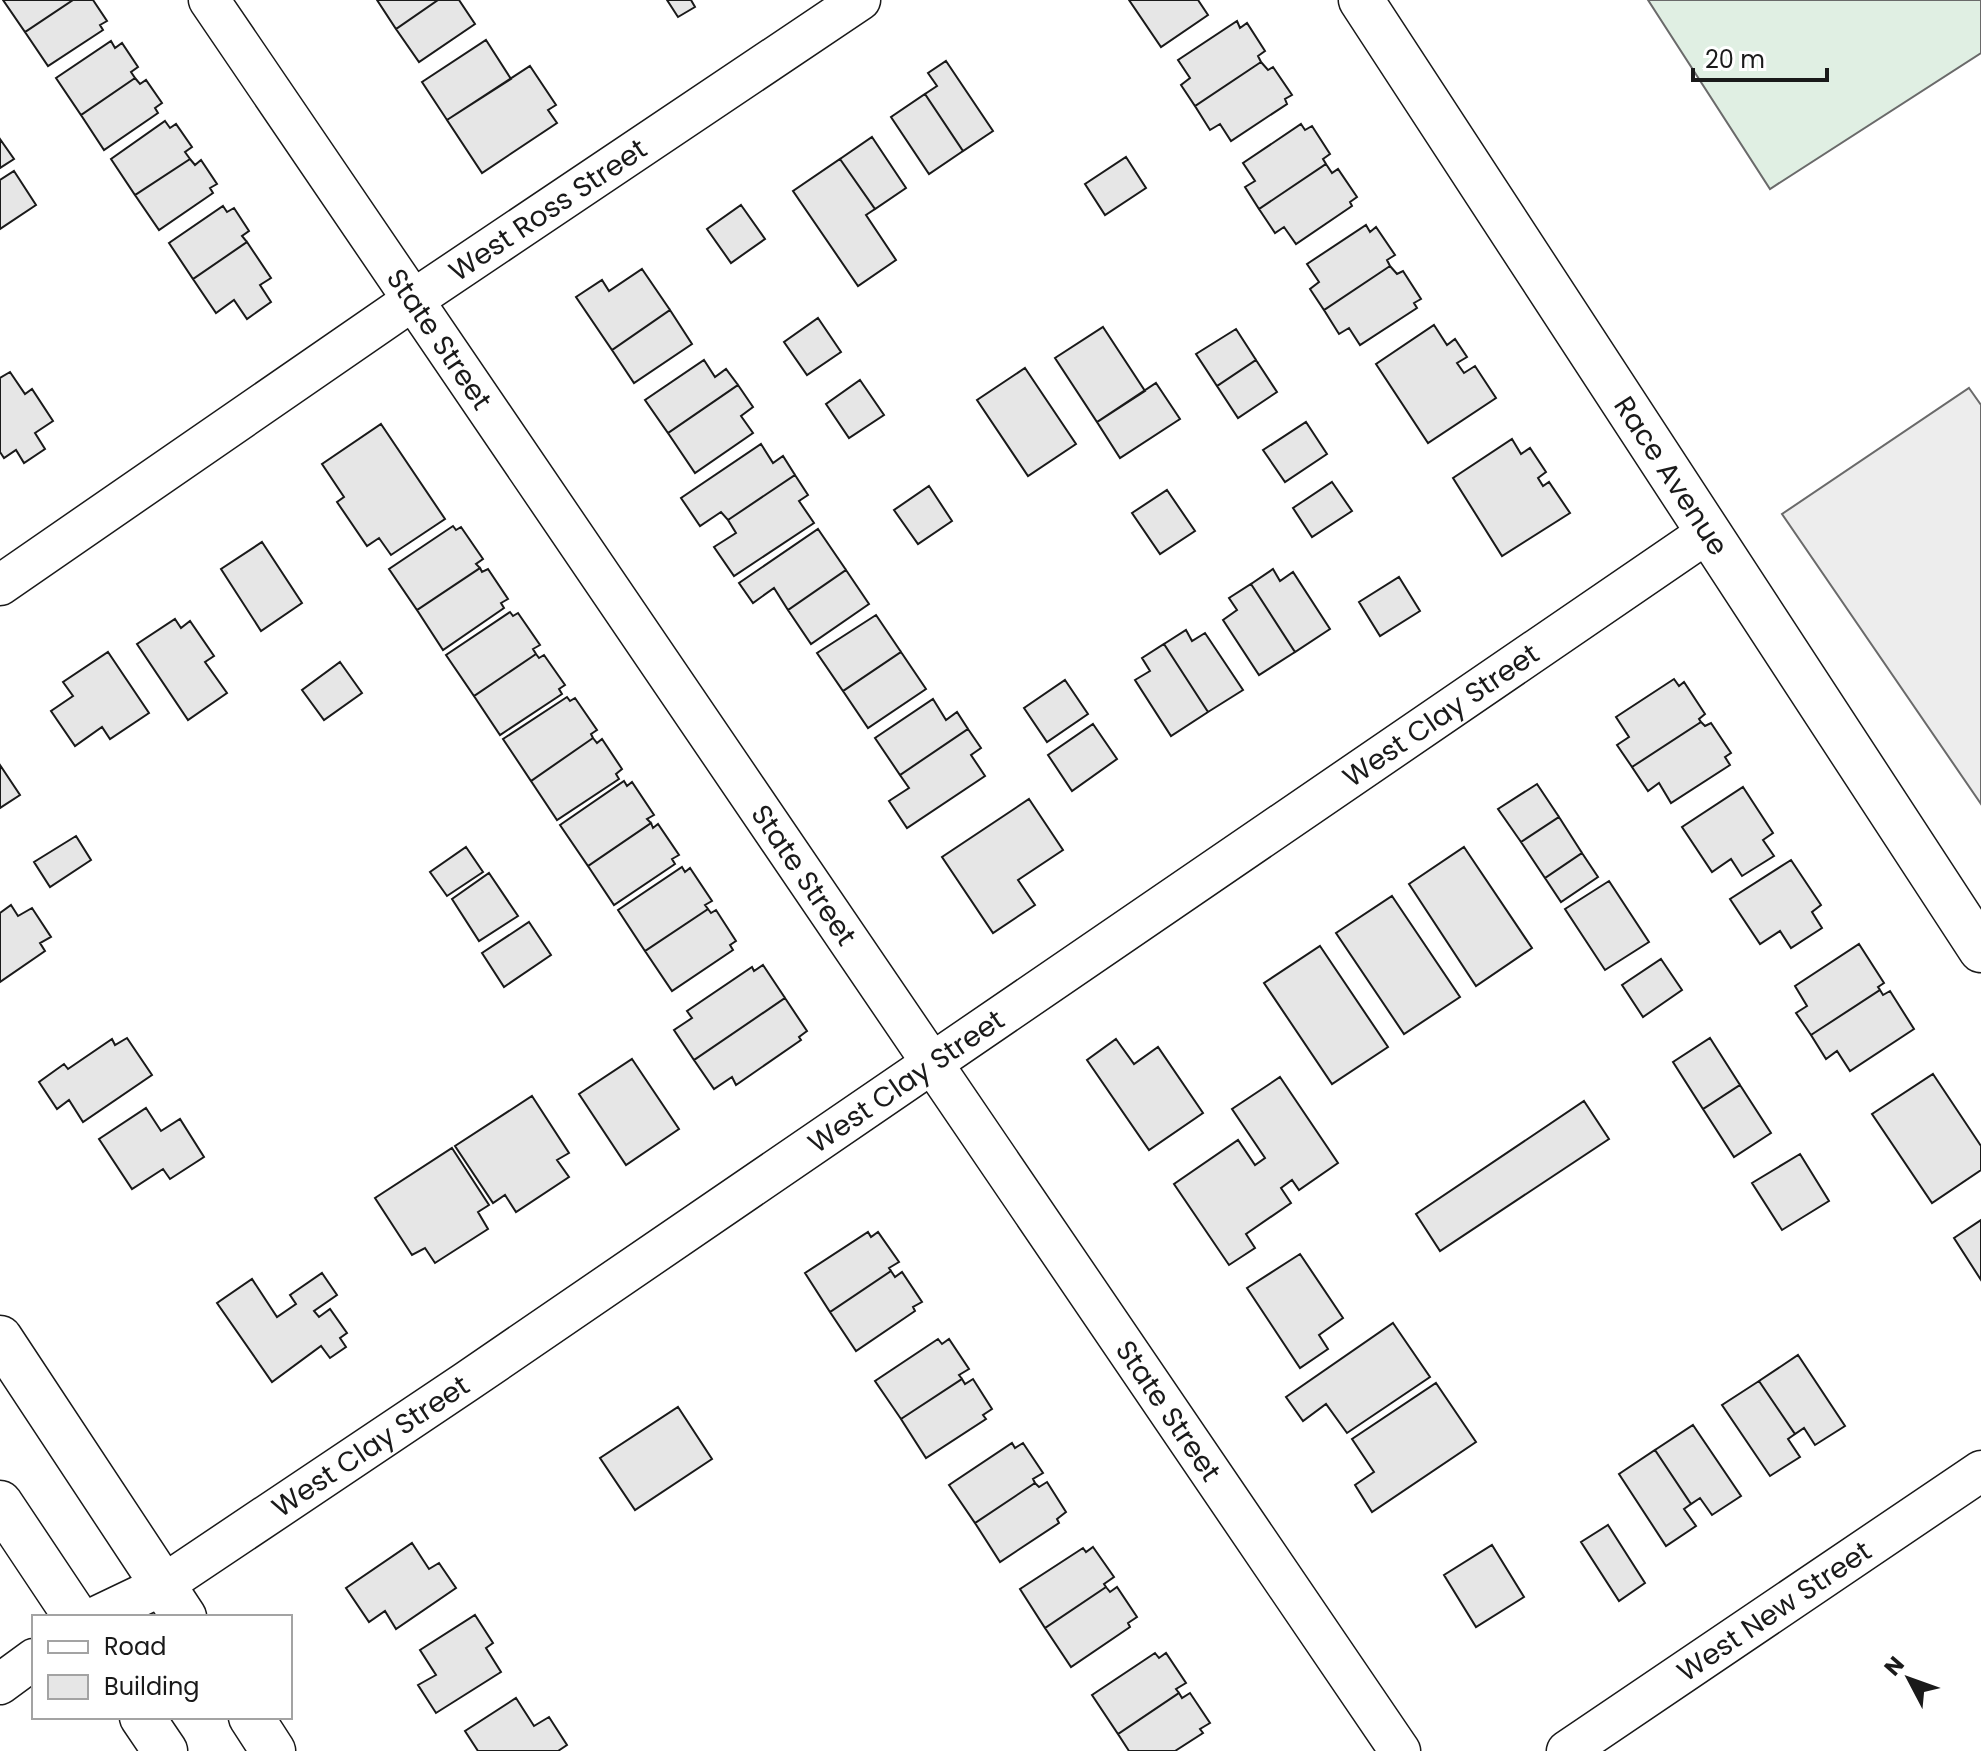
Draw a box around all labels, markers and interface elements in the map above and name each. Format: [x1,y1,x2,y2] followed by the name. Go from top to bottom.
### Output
[1693,32,1827,82] scale bar
[1705,43,1765,76] text: 20 m
[441,130,655,291] street label: West Ross Street
[377,261,501,418] street label: State Street
[1605,389,1737,563] street label: Race Avenue
[1335,635,1547,797] street label: West Clay Street
[742,797,865,953] street label: State Street
[800,1000,1012,1162] street label: West Clay Street
[1106,1333,1230,1489] street label: State Street
[264,1366,477,1527] street label: West Clay Street
[1670,1532,1879,1691] street label: West New Street
[32,1615,292,1719] legend
[104,1630,166,1663] text: Road
[1869,1639,1949,1719] north arrow
[1877,1650,1911,1683] text: N
[104,1670,200,1703] text: Building

